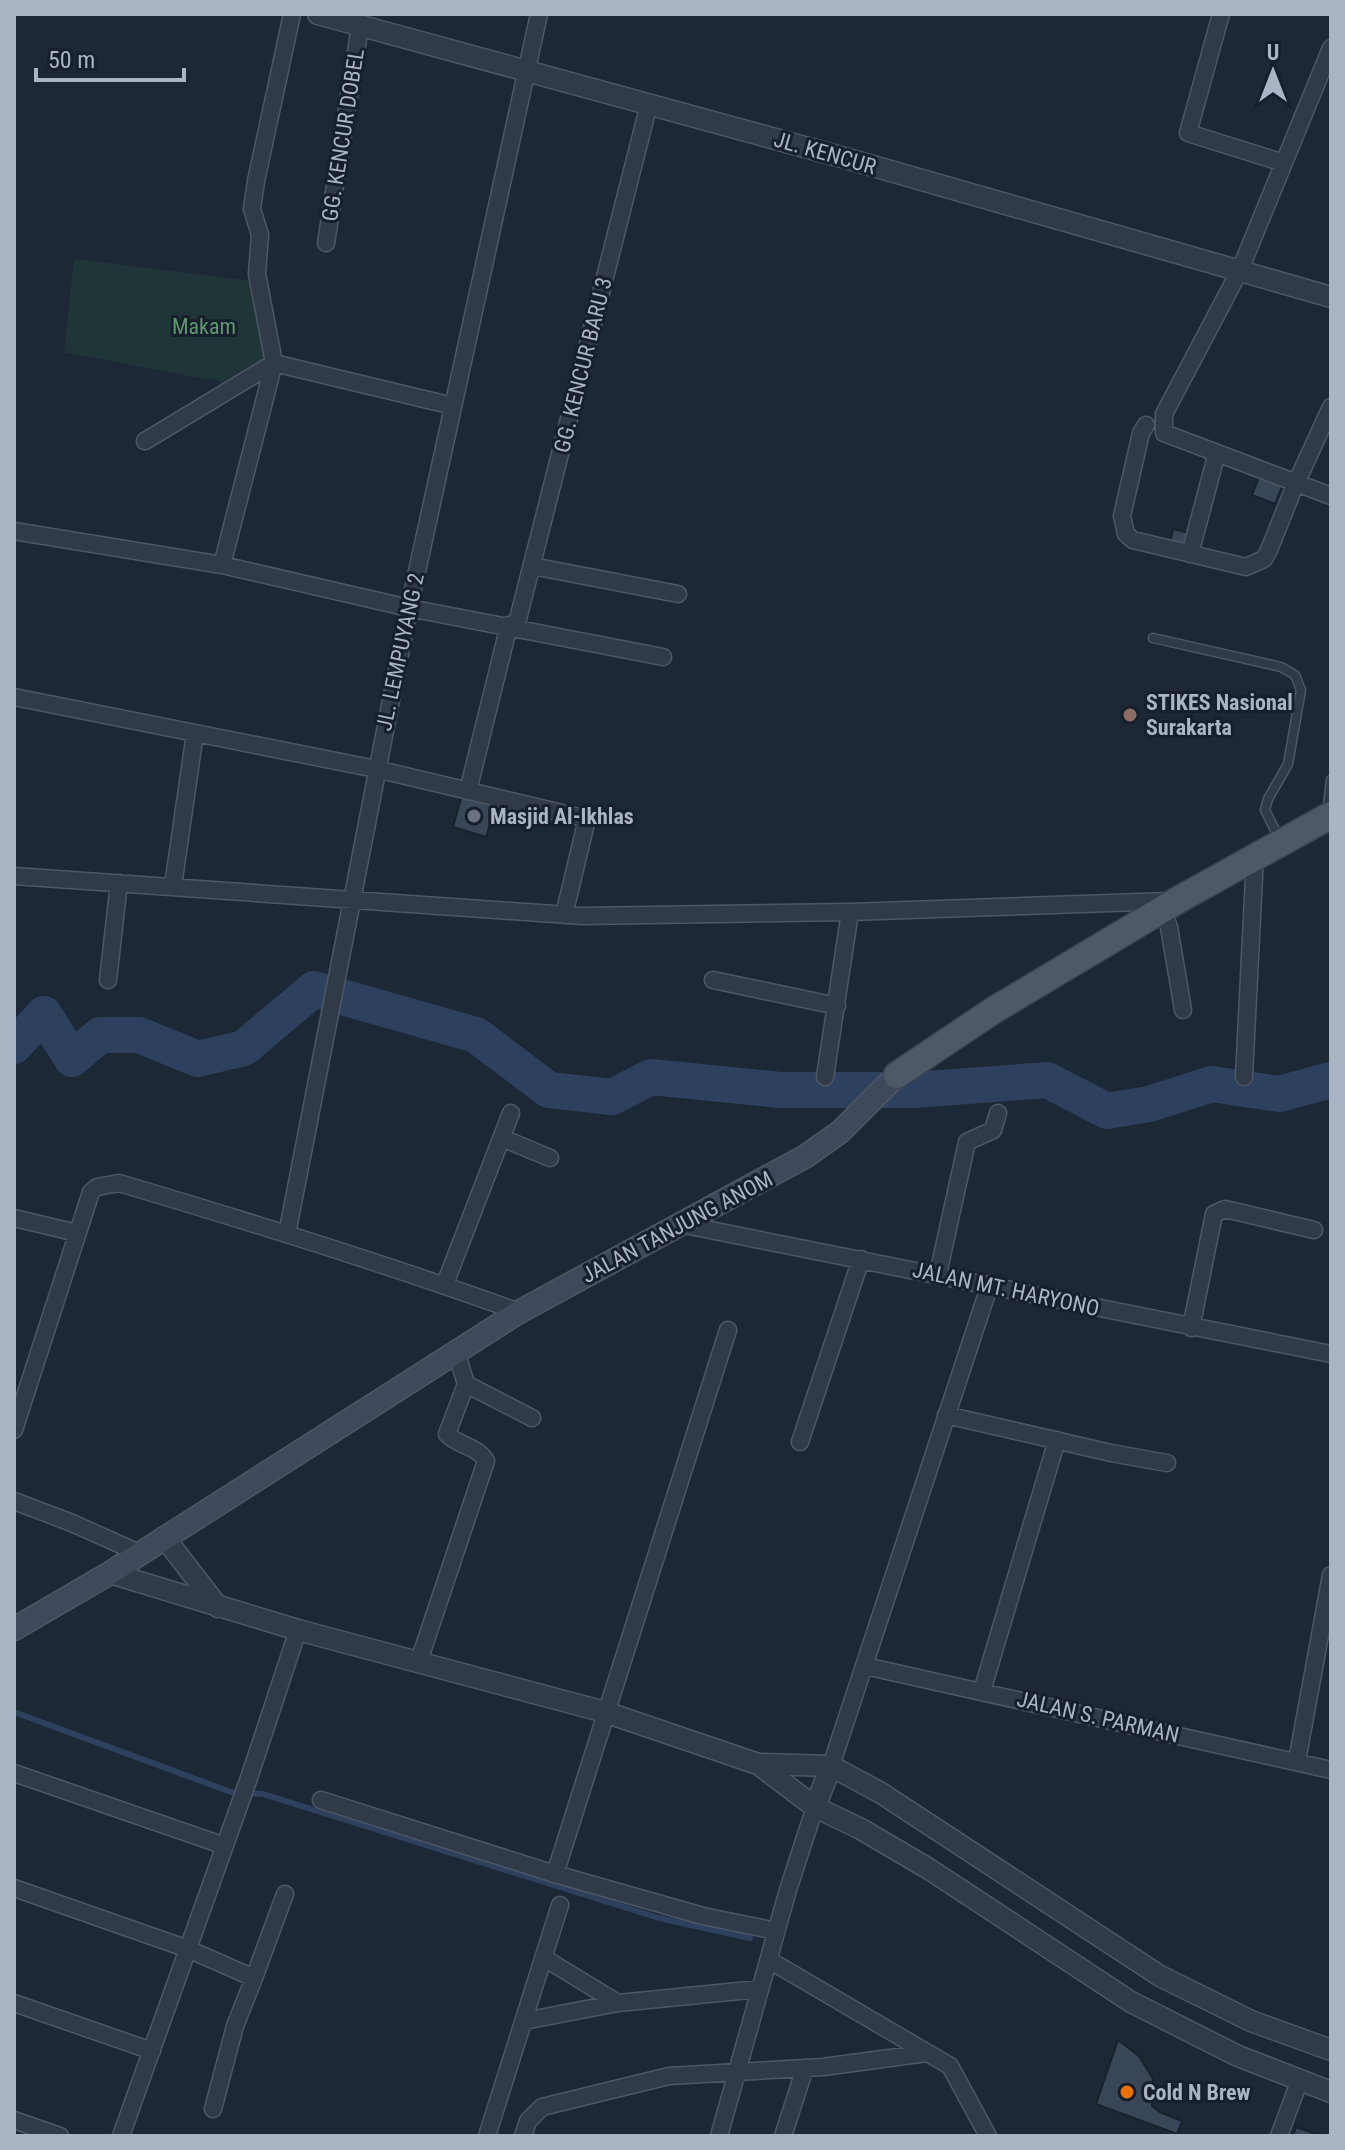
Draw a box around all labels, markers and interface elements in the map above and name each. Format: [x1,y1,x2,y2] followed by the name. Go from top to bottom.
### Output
[36,32,184,82] scale bar
[1233,32,1313,112] north arrow
[1267,40,1279,65] text: U
[48,46,95,74] text: 50 m
[317,47,369,223] street label: GG. KENCUR DOBEL
[771,127,879,180] street label: JL. KENCUR
[549,275,617,455] street label: GG. KENCUR BARU 3
[172,314,236,339] park label: Makam
[371,571,429,733] street label: JL. LEMPUYANG 2
[1146,690,1293,740] place label: STIKES Nasional Surakarta
[1121,706,1139,724] marker: STIKES Nasional Surakarta
[490,804,634,829] place label: Masjid Al-Ikhlas
[465,807,483,825] marker: Masjid Al-Ikhlas
[577,1166,777,1288] street label: JALAN TANJUNG ANOM
[910,1257,1102,1321] street label: JALAN MT. HARYONO
[1015,1686,1181,1748] street label: JALAN S. PARMAN
[1143,2080,1250,2105] place label: Cold N Brew
[1118,2083,1136,2101] marker: Cold N Brew

